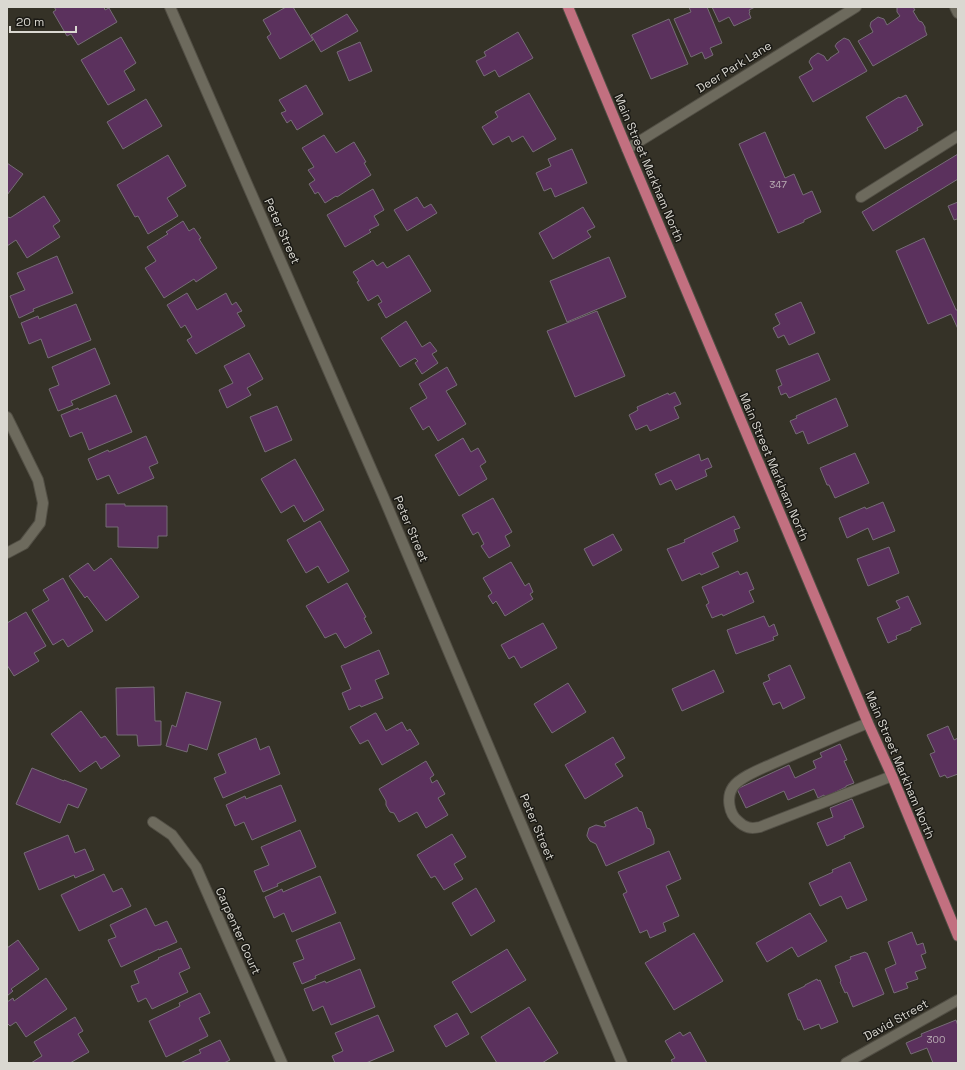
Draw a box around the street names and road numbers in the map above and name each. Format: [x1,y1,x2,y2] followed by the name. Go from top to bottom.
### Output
[693,37,775,97] street label: Deer Park Lane
[611,92,687,244] street label: Main Street Markham North
[260,196,304,266] street label: Peter Street
[736,391,812,543] street label: Main Street Markham North
[390,493,432,565] street label: Peter Street
[862,689,938,841] street label: Main Street Markham North
[516,791,558,863] street label: Peter Street
[212,885,264,977] street label: Carpenter Court
[861,996,931,1044] street label: David Street

